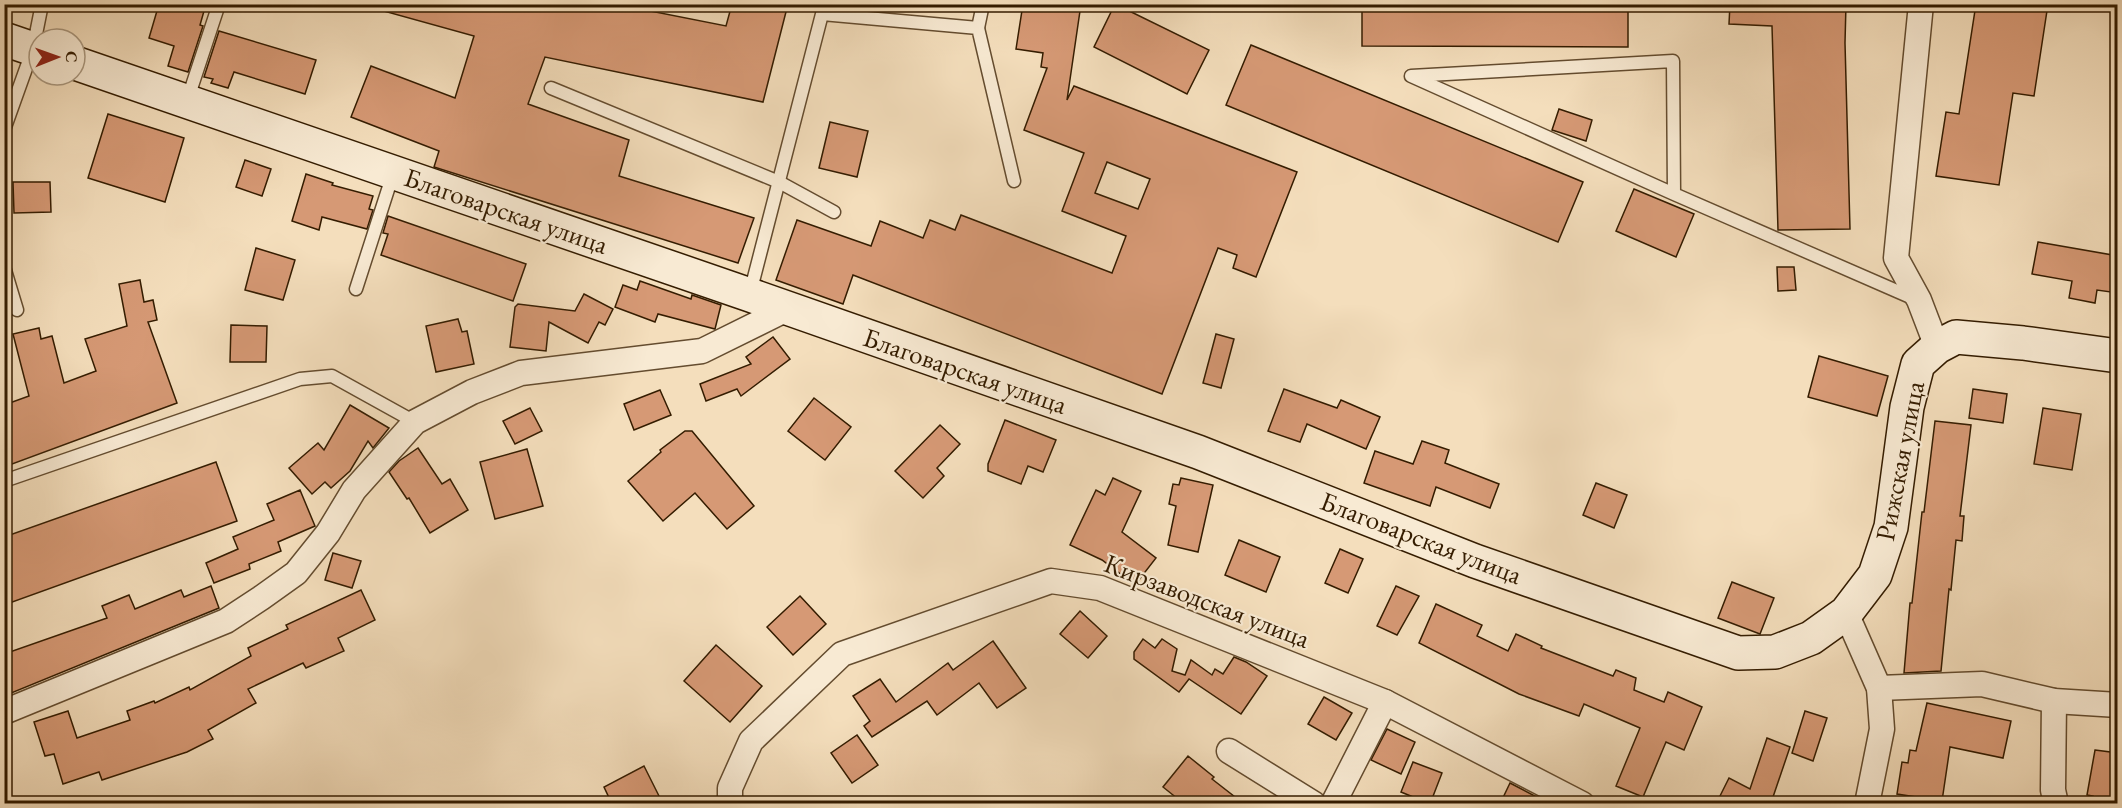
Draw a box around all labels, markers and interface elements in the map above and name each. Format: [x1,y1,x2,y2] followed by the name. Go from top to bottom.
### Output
[27,27,87,87] north arrow
[61,51,82,63] text: С
[400,159,613,262] street label: Благоварская улица
[859,319,1072,422] street label: Благоварская улица
[1867,378,1932,544] street label: Рижская улица
[1315,483,1527,592] street label: Благоварская улица
[1099,545,1315,656] street label: Кирзаводская улица

